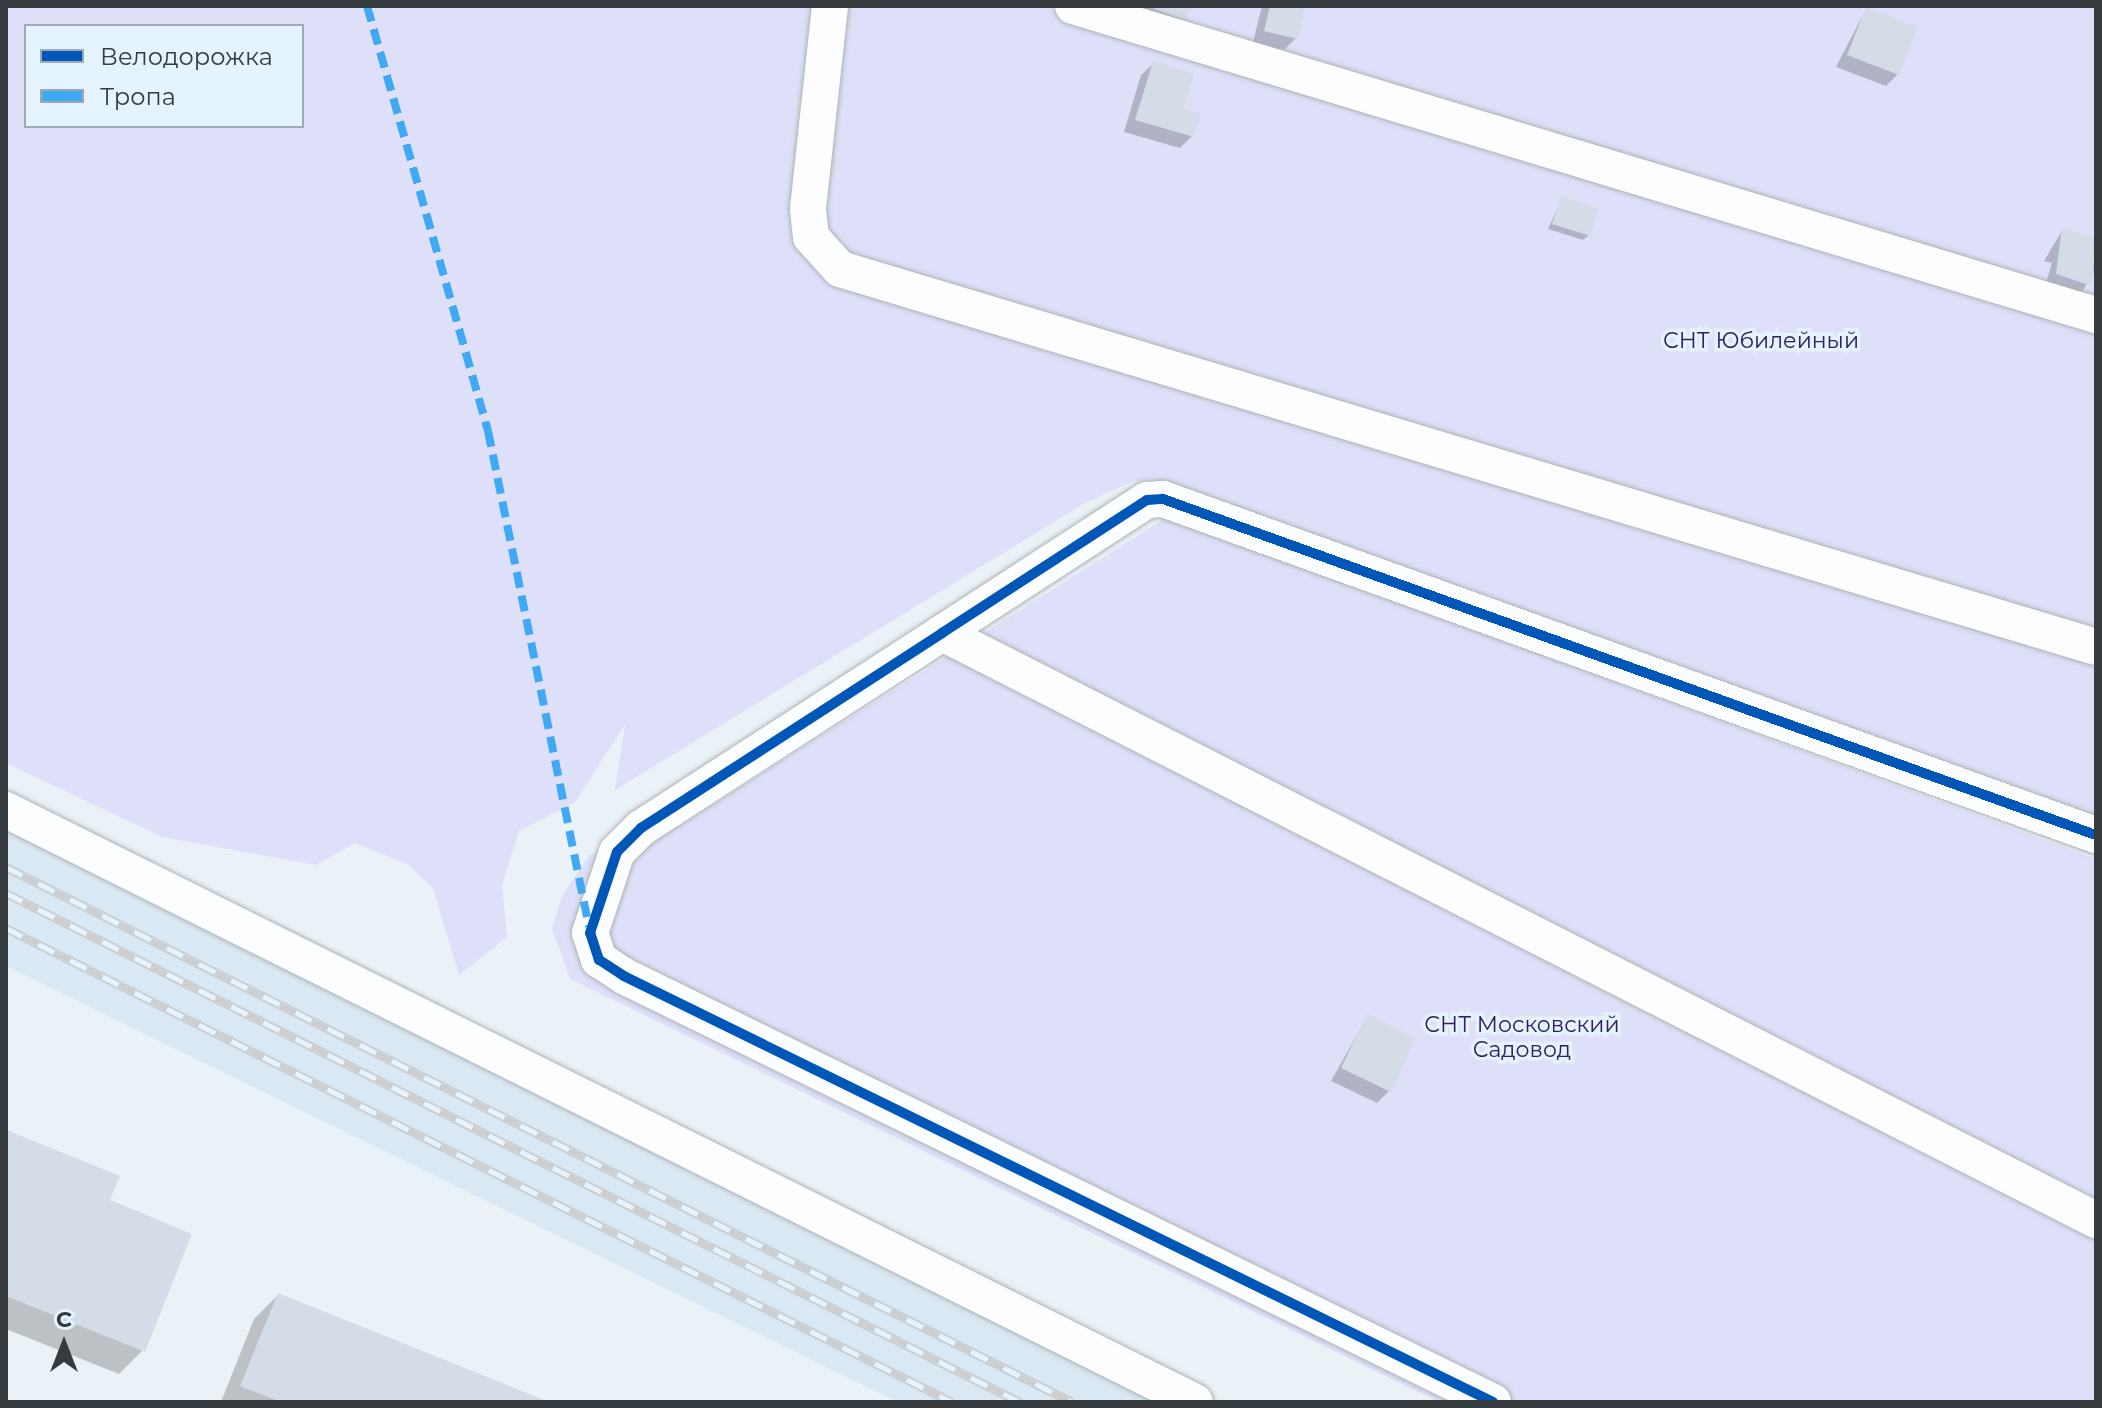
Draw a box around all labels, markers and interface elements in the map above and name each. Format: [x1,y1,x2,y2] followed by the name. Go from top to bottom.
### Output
[24,24,304,128] legend
[100,42,273,71] text: Велодорожка
[100,82,176,111] text: Тропа
[1663,328,1859,354] park label: СНТ Юбилейный
[1424,1011,1620,1062] park label: СНТ Московский Садовод
[24,1304,104,1384] north arrow
[56,1306,72,1333] text: С

